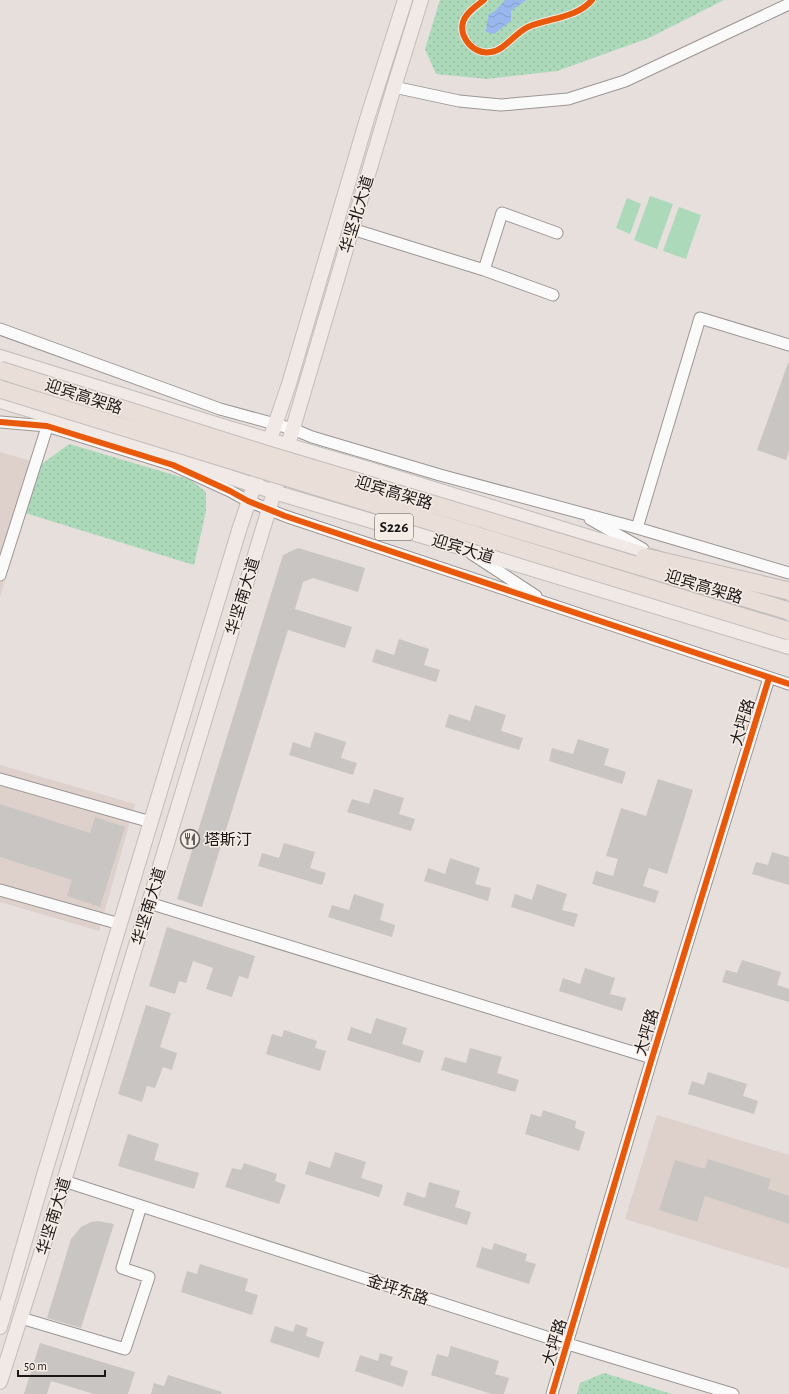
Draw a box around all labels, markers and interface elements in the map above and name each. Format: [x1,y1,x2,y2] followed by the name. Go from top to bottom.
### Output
[337,173,376,255] street label: 华坚北大道
[43,376,125,417] street label: 迎宾高架路
[353,473,435,512] street label: 迎宾高架路
[375,514,413,540] road number: S226
[430,531,496,566] street label: 迎宾大道
[223,555,262,637] street label: 华坚南大道
[663,567,745,606] street label: 迎宾高架路
[727,697,758,748] street label: 大坪路
[179,828,201,850] restaurant icon: 塔斯汀
[204,831,252,848] place label: 塔斯汀
[129,865,168,947] street label: 华坚南大道
[631,1007,662,1058] street label: 大坪路
[34,1175,73,1257] street label: 华坚南大道
[365,1272,431,1307] street label: 金坪东路
[539,1317,570,1368] street label: 大坪路
[18,1352,105,1378] scale bar
[24,1360,47,1372] text: 50 m

